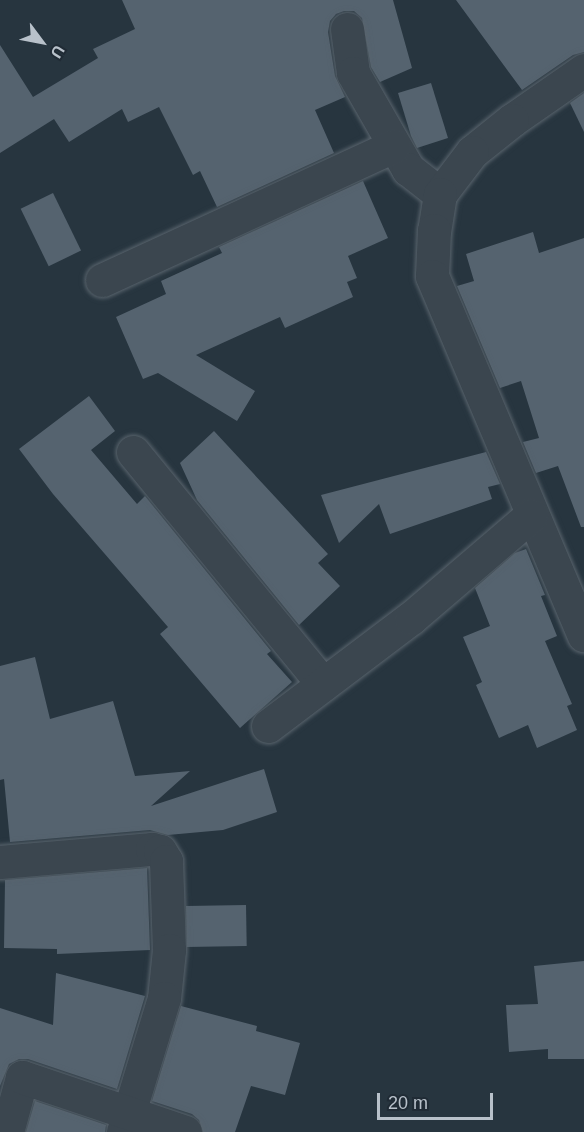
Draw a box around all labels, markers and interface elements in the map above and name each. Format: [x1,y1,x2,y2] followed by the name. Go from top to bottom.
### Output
[12,12,72,72] north arrow
[47,42,68,61] text: U
[380,1081,496,1119] scale bar
[388,1093,428,1113] text: 20 m

